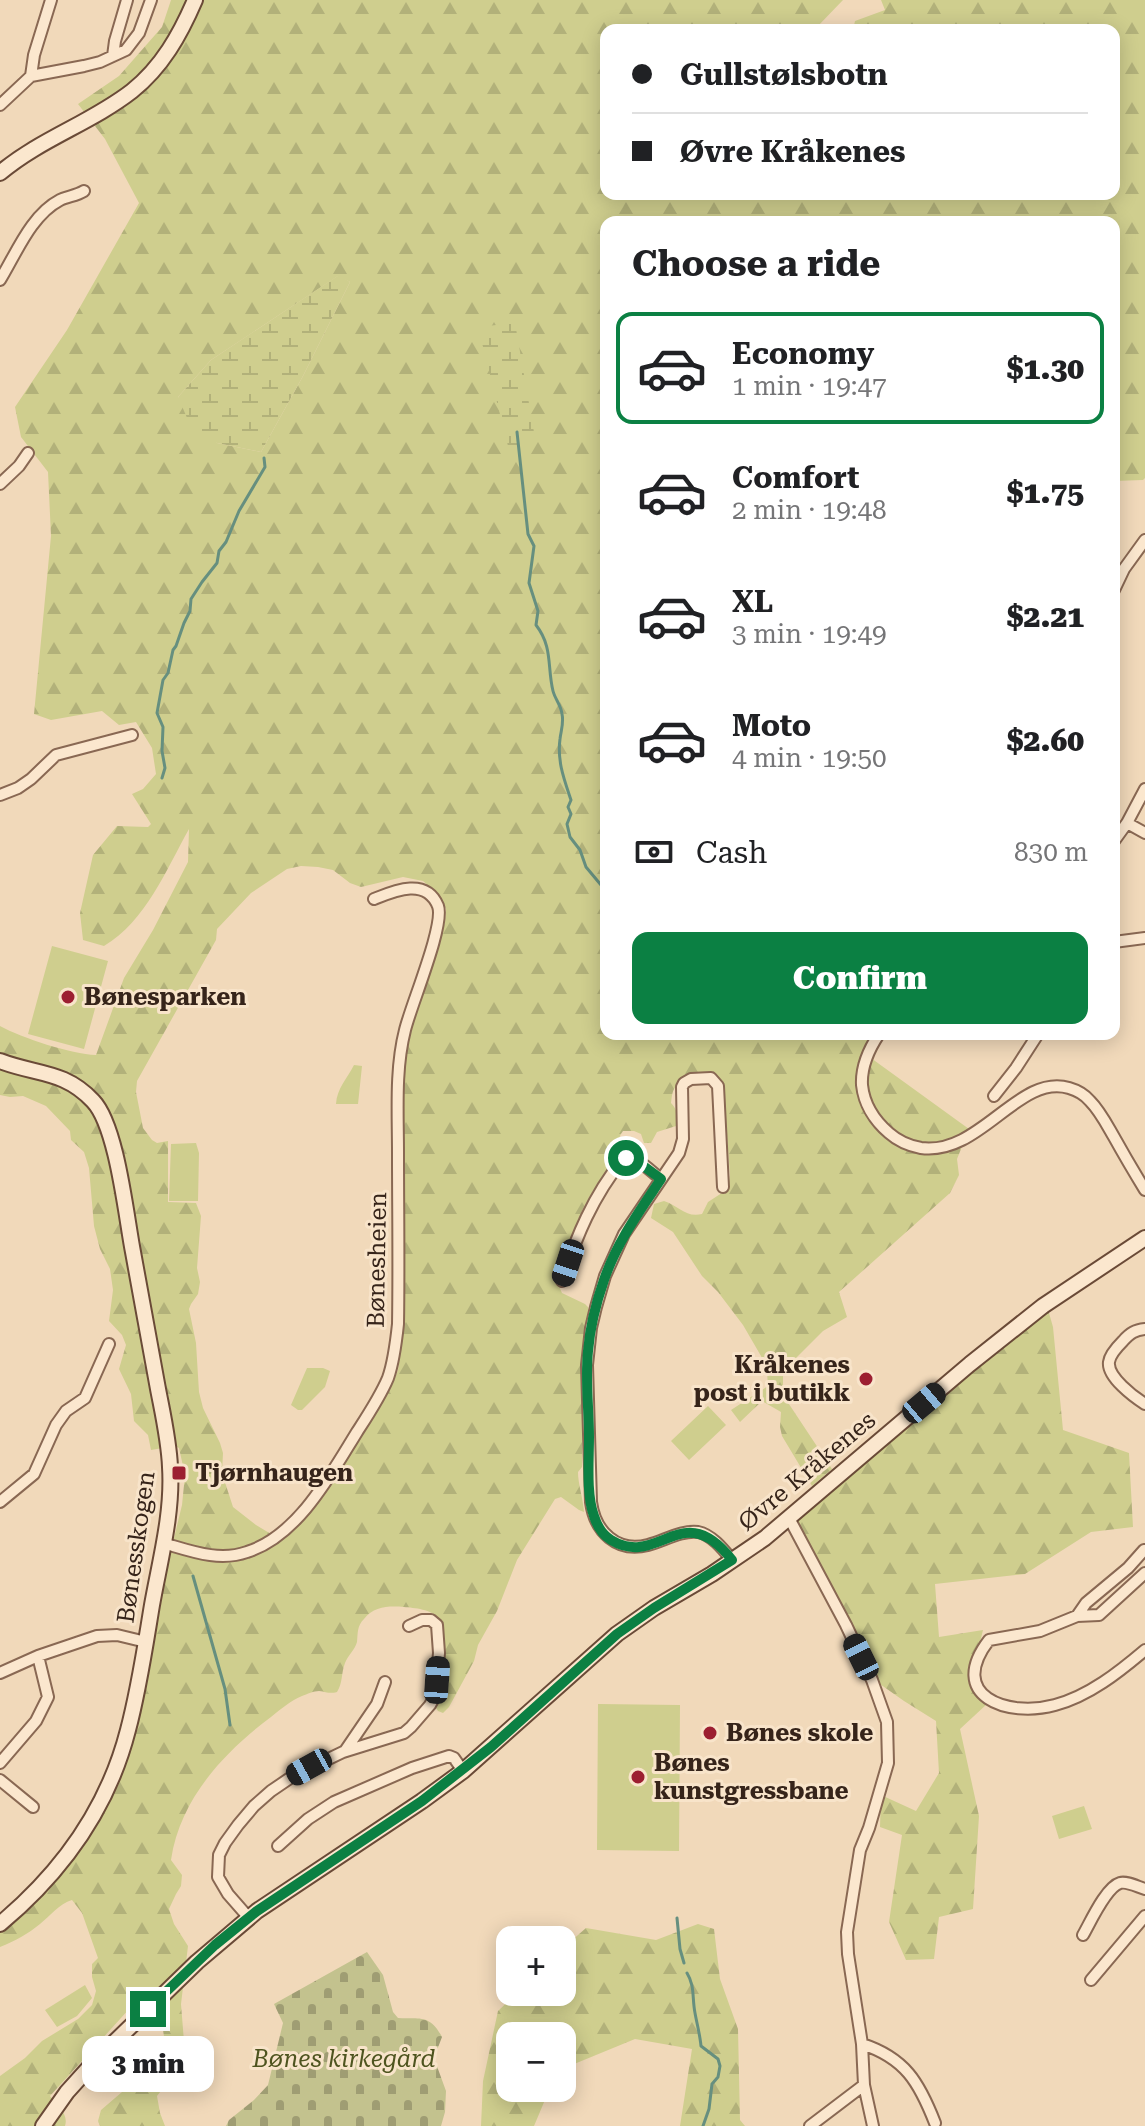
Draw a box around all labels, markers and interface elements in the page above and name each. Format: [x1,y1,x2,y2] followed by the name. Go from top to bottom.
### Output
[680,57,888,92] text: Gullstølsbotn
[680,134,906,169] text: Øvre Kråkenes
[632,243,880,285] text: Choose a ride
[636,332,708,404] icon: car
[732,336,874,371] text: Economy
[1007,351,1084,386] text: $1.30
[732,371,887,401] text: 1 min · 19:47
[636,456,708,528] icon: car
[732,460,859,495] text: Comfort
[1007,475,1084,510] text: $1.75
[732,495,887,525] text: 2 min · 19:48
[636,580,708,652] icon: car
[732,584,773,619] text: XL
[1007,599,1084,634] text: $2.21
[732,619,887,649] text: 3 min · 19:49
[636,704,708,776] icon: car
[732,708,811,743] text: Moto
[1007,723,1084,758] text: $2.60
[732,743,887,773] text: 4 min · 19:50
[632,830,676,874] icon: cash
[696,835,767,870] text: Cash
[1014,837,1088,867] text: 830 m
[632,932,1088,1024] button: Confirm
[84,983,246,1011] place label: Bønesparken
[59,988,77,1006] marker: Bønesparken
[608,1140,644,1176] route start
[362,1192,392,1328] street label: Bønesheien
[549,1236,587,1290] car
[694,1351,850,1407] place label: Kråkenes post i butikk
[857,1370,875,1388] marker: Kråkenes post i butikk
[898,1378,950,1428] car
[733,1406,881,1536] street label: Øvre Kråkenes
[195,1459,353,1487] place label: Tjørnhaugen
[170,1464,188,1482] marker: Tjørnhaugen
[111,1469,161,1625] street label: Bønesskogen
[840,1630,882,1684] car
[423,1655,451,1705] car
[726,1719,873,1747] place label: Bønes skole
[701,1724,719,1742] marker: Bønes skole
[282,1745,336,1789] car
[654,1749,849,1805] place label: Bønes kunstgressbane
[629,1768,647,1786] marker: Bønes kunstgressbane
[496,1926,576,2102] map controls
[496,1926,576,2006] button: +
[130,1991,166,2027] route end
[496,2022,576,2102] button: −
[82,2037,214,2093] callout: 3 min
[252,2045,435,2073] park label: Bønes kirkegård
[111,2049,185,2079] text: 3 min

